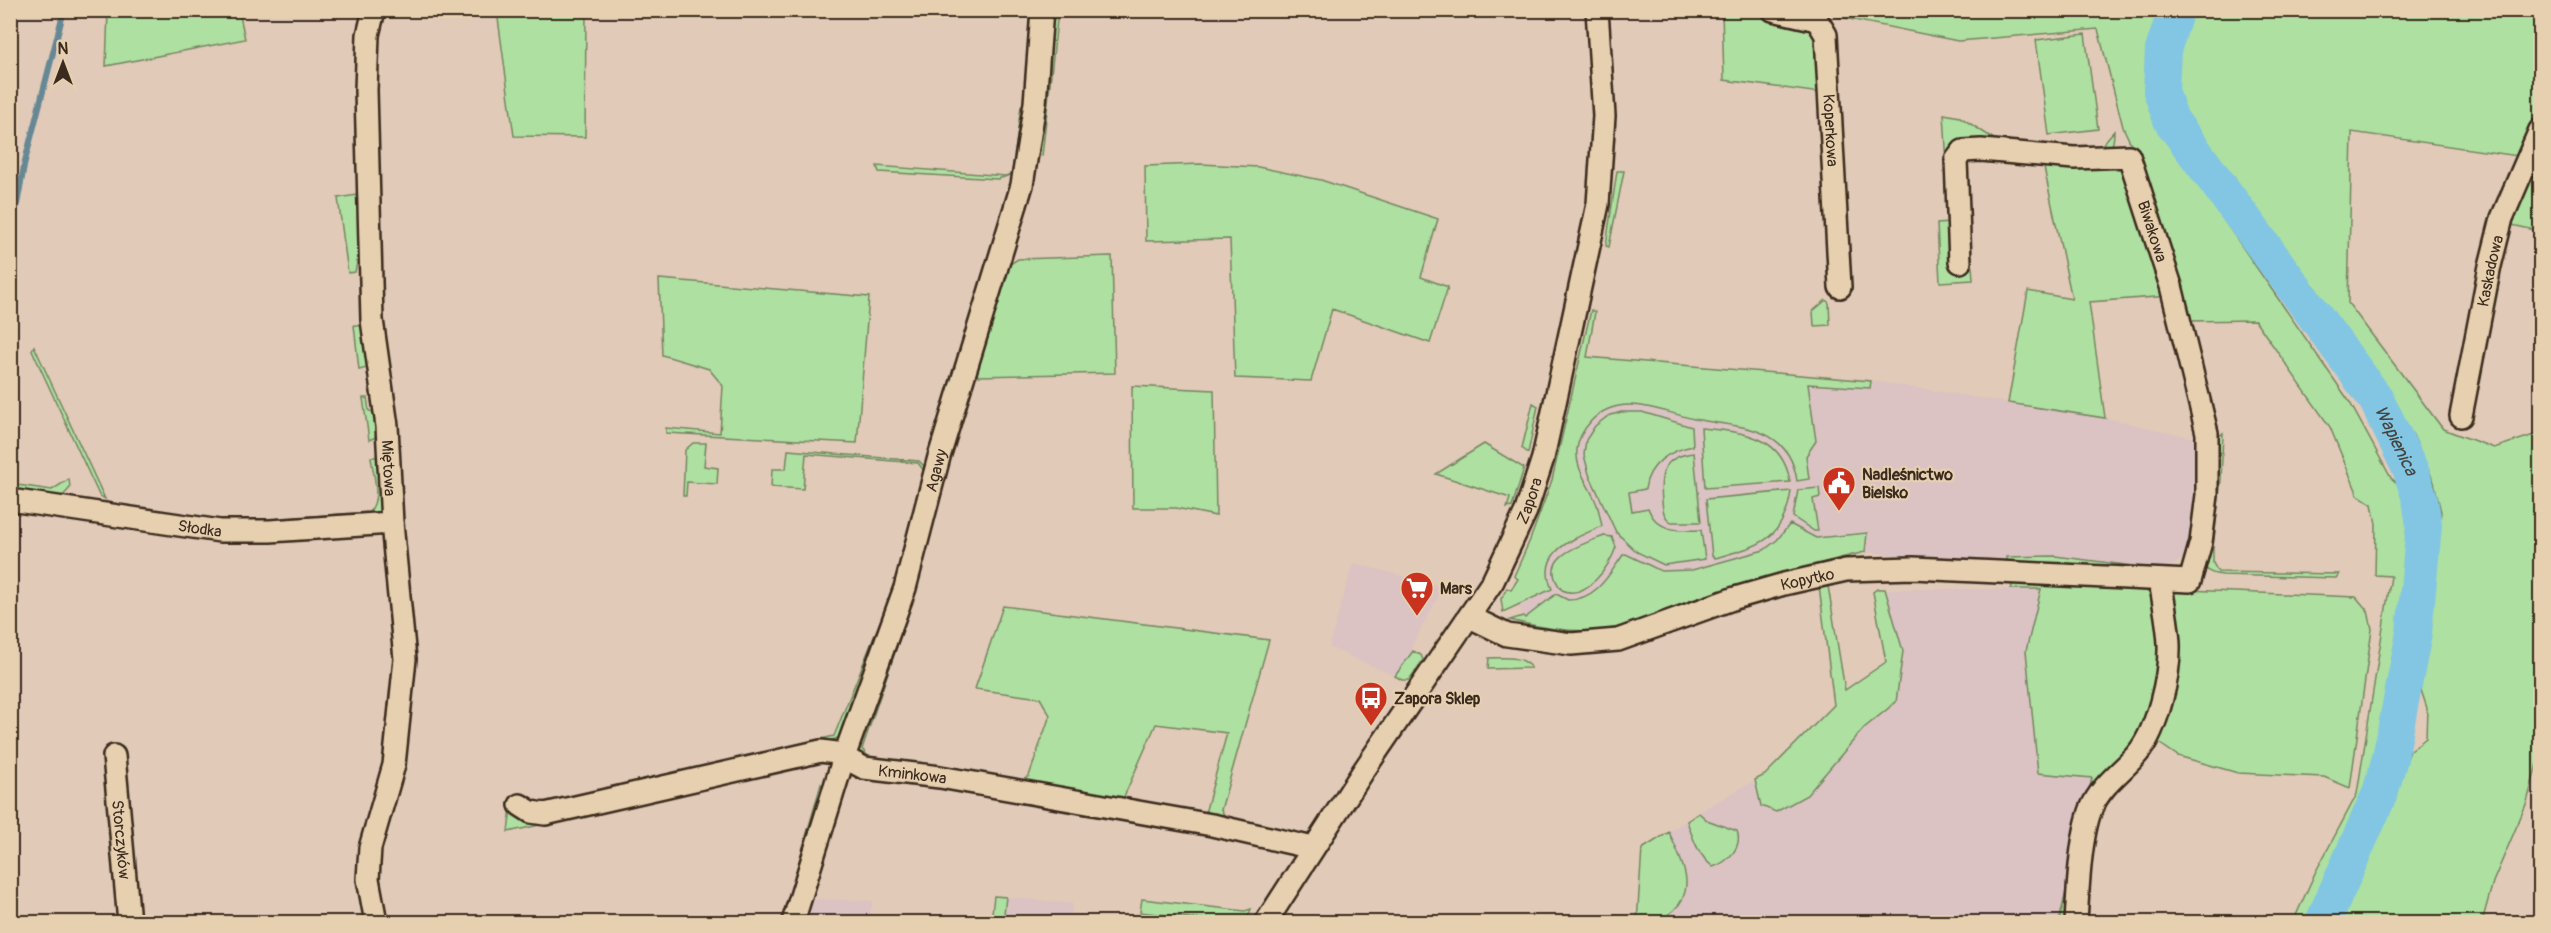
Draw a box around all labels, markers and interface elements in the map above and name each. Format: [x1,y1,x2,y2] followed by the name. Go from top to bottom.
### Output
[33,33,93,93] north arrow
[58,39,69,59] text: N
[1818,93,1842,167] street label: Koperkowa
[2133,198,2171,265] street label: Biwakowa
[2473,233,2508,308] street label: Kaskadowa
[2369,402,2423,481] water label: Wapienica
[377,440,400,497] street label: Miętowa
[921,447,952,494] street label: Agawy
[1821,465,1857,512] public building icon: Nadleśnictwo Bielsko
[1862,465,1953,503] place label: Nadleśnictwo Bielsko
[1512,475,1547,527] street label: Zapora
[177,516,223,542] street label: Słodka
[1779,564,1837,596] street label: Kopytko
[1399,570,1435,617] supermarket icon: Mars
[1440,579,1473,599] place label: Mars
[1353,680,1389,727] bus stop icon: Zapora Sklep
[1394,689,1481,709] place label: Zapora Sklep
[877,761,948,789] street label: Kminkowa
[107,799,134,881] street label: Storczyków

